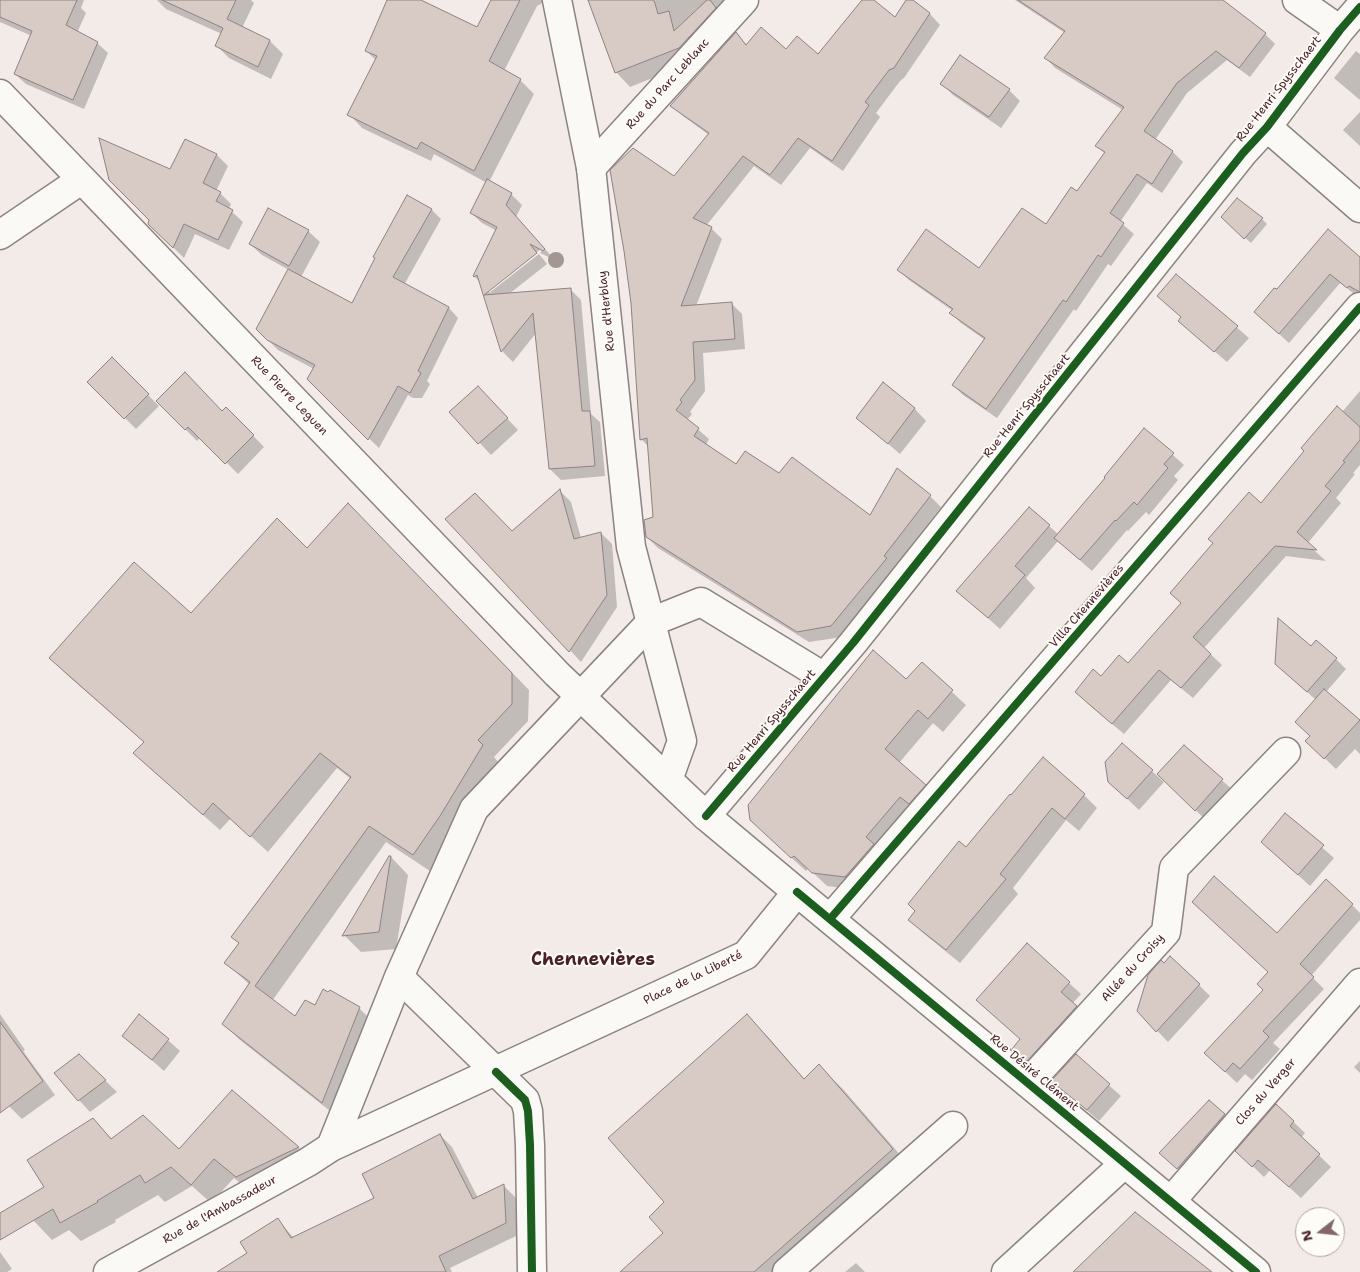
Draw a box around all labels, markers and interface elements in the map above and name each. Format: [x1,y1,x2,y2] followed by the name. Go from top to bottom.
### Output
[1233,33,1325,145] street label: Rue Henri Spysschaert
[623,36,713,132] street label: Rue du Parc Leblanc
[596,270,618,352] street label: Rue d'Herblay
[980,351,1074,461] street label: Rue Henri Spysschaert
[247,353,331,439] street label: Rue Pierre Leguen
[1047,561,1127,651] street label: Villa Chennevières
[725,667,819,775] street label: Rue Henri Spysschaert
[1099,931,1167,1005] street label: Allée du Croisy
[641,948,745,1008] street label: Place de la Liberté
[531,949,655,971] district label: Chennevières
[987,1032,1081,1114] street label: Rue Désiré Clément
[1233,1055,1299,1129] street label: Clos du Verger
[161,1173,279,1247] street label: Rue de l'Ambassadeur
[1295,1207,1345,1257] north arrow
[1296,1228,1317,1244] text: N

